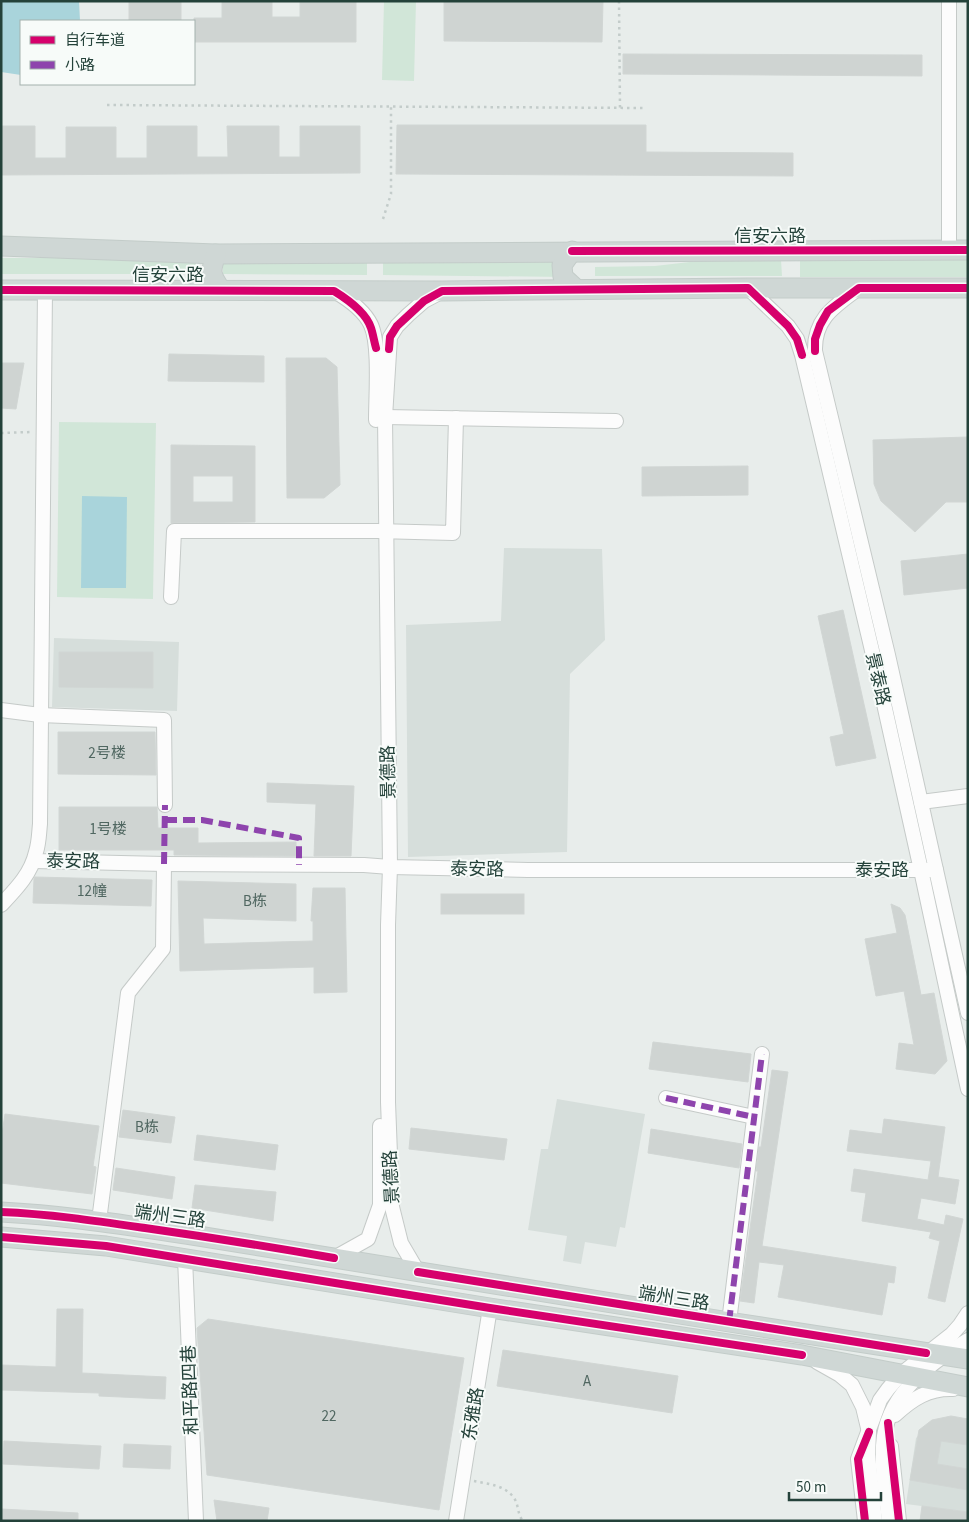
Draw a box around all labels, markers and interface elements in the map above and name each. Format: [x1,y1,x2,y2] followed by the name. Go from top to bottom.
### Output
[20,20,195,85] legend
[65,30,125,51] text: 自行车道
[65,55,95,76] text: 小路
[734,224,806,249] street label: 信安六路
[132,263,204,288] street label: 信安六路
[859,650,896,708] street label: 景泰路
[88,743,126,764] house number: 2号楼
[376,745,401,799] street label: 景德路
[89,819,127,840] house number: 1号楼
[46,849,100,874] street label: 泰安路
[450,857,504,882] street label: 泰安路
[855,858,909,883] street label: 泰安路
[77,881,107,902] house number: 12幢
[243,891,267,912] house number: B栋
[135,1117,159,1138] house number: B栋
[378,1149,405,1205] street label: 景德路
[133,1199,207,1234] street label: 端州三路
[636,1281,711,1316] street label: 端州三路
[176,1345,205,1435] street label: 和平路四巷
[583,1371,592,1392] house number: A
[457,1385,490,1443] street label: 东雅路
[322,1406,336,1427] house number: 22
[789,1470,882,1502] scale bar
[796,1477,826,1498] text: 50 m

